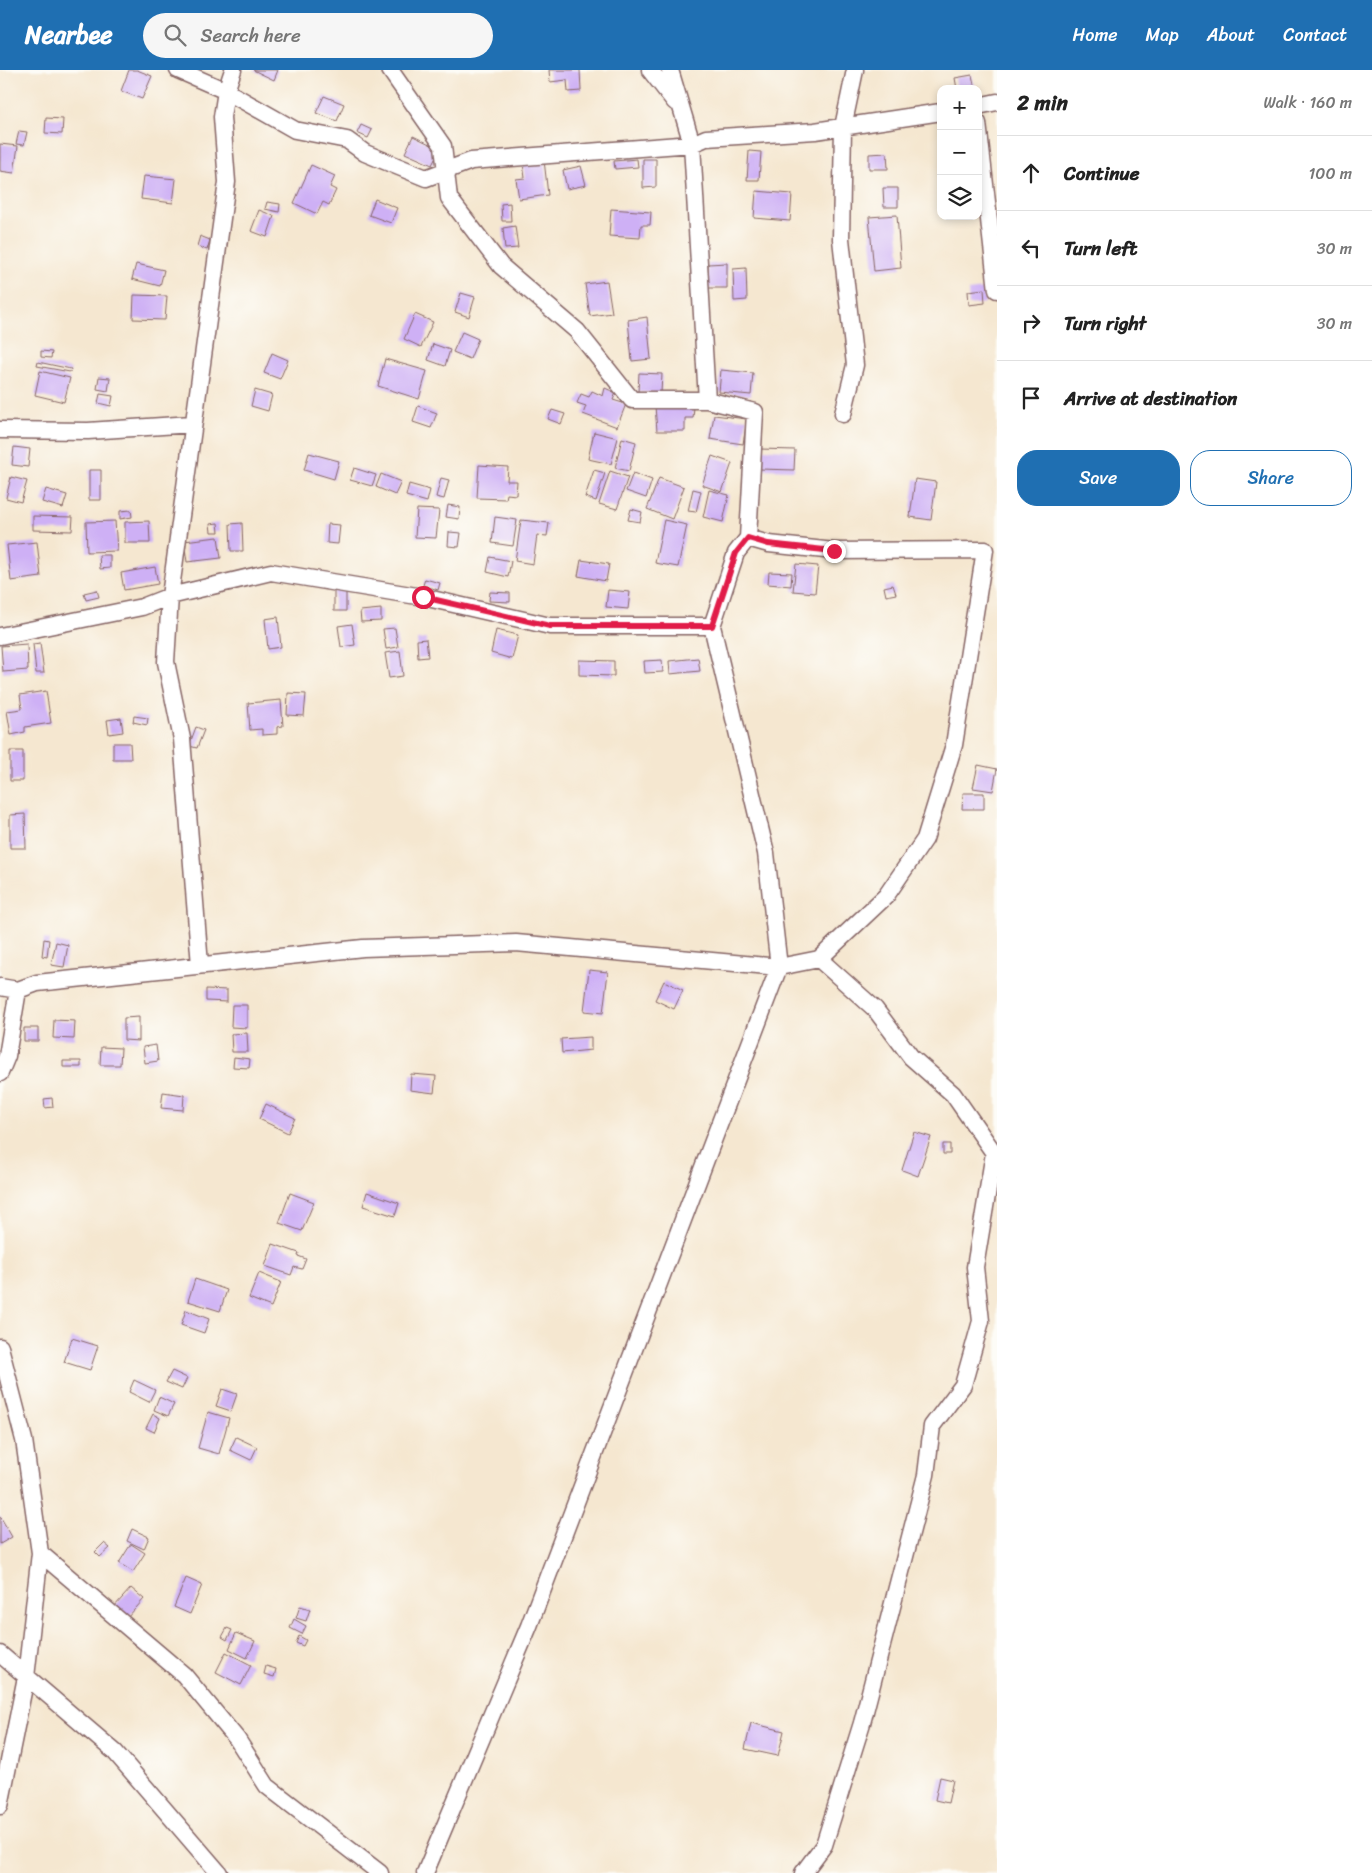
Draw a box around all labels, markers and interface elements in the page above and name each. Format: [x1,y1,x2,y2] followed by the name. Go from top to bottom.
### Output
[143,13,493,58] search box
[25,14,113,56] text: Nearbee
[201,19,301,52] text: Search here
[1073,19,1118,51] text: Home
[1146,19,1179,51] text: Map
[1207,19,1255,51] text: About
[1283,19,1347,51] text: Contact
[161,21,189,49] icon: search
[1017,84,1068,122] text: 2 min
[937,85,982,220] map controls
[937,85,982,130] button: +
[1263,88,1352,117] text: Walk · 160 m
[937,130,982,175] button: −
[1064,157,1140,190] text: Continue
[1017,159,1045,187] icon: ahead
[1308,159,1352,188] text: 100 m
[937,175,982,220] button: layers
[1064,232,1137,265] text: Turn left
[1017,234,1045,262] icon: left
[1317,234,1352,263] text: 30 m
[1064,307,1146,340] text: Turn right
[1017,309,1045,337] icon: right
[1317,309,1352,338] text: 30 m
[1064,382,1237,415] text: Arrive at destination
[1017,384,1045,412] icon: arrive
[1017,450,1180,506] button: Save
[1190,450,1352,506] button: Share
[823,540,846,563] route end
[412,586,435,609] route start

